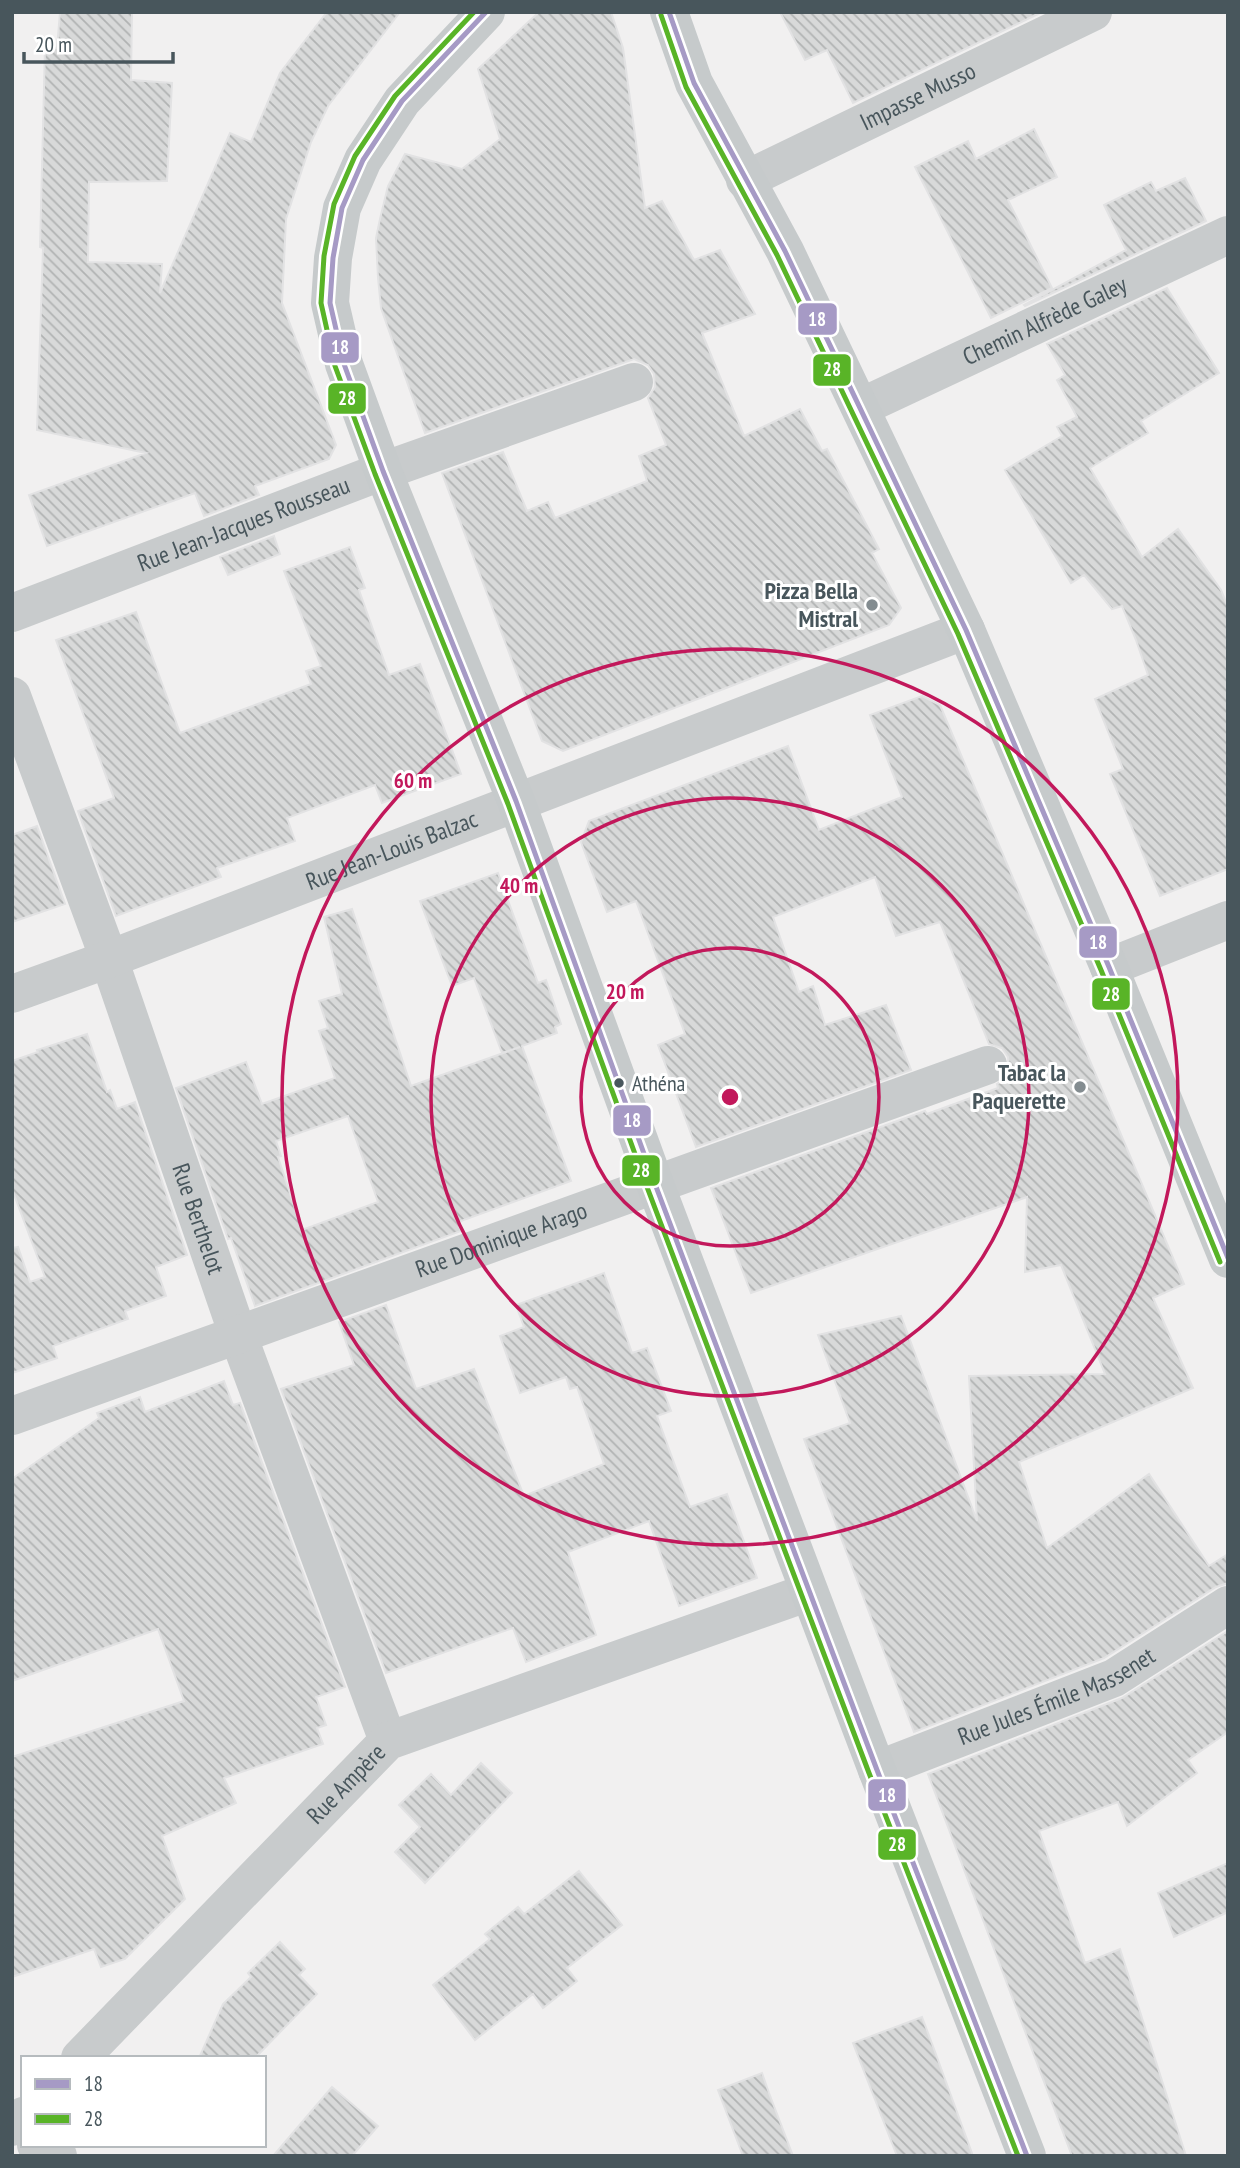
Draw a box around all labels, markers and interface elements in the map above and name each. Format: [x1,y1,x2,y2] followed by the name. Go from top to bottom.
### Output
[24,21,173,65] scale bar
[35,31,72,58] text: 20 m
[855,55,981,137] street label: Impasse Musso
[957,269,1132,372] street label: Chemin Alfrède Galey
[797,302,838,336] line badge: 18
[808,307,826,331] text: 18
[320,331,360,364] line badge: 18
[331,335,349,359] text: 18
[812,353,852,387] line badge: 28
[823,357,841,381] text: 28
[327,382,367,415] line badge: 28
[338,386,356,410] text: 28
[133,469,354,579] street label: Rue Jean-Jacques Rousseau
[764,575,858,634] place label: Pizza Bella Mistral
[864,597,880,613] marker: Pizza Bella Mistral
[394,767,432,794] text: 60 m
[301,803,482,897] street label: Rue Jean-Louis Balzac
[500,872,538,899] text: 40 m
[1078,925,1118,959] line badge: 18
[1089,930,1107,954] text: 18
[1091,977,1131,1011] line badge: 28
[606,978,644,1005] text: 20 m
[1102,982,1120,1006] text: 28
[972,1057,1066,1116] place label: Tabac la Paquerette
[632,1069,685,1097] place label: Athéna
[612,1076,626,1090] marker: Athéna
[1072,1079,1088,1095] marker: Tabac la Paquerette
[718,1085,742,1109] centre of rings
[612,1104,652,1137] line badge: 18
[623,1108,641,1132] text: 18
[621,1154,661,1187] line badge: 28
[632,1158,650,1182] text: 28
[165,1159,232,1278] street label: Rue Berthelot
[411,1195,591,1285] street label: Rue Dominique Arago
[953,1640,1161,1752] street label: Rue Jules Émile Massenet
[300,1737,392,1830] street label: Rue Ampère
[867,1778,907,1812] line badge: 18
[878,1783,896,1807] text: 18
[877,1828,917,1861] line badge: 28
[888,1832,906,1856] text: 28
[21,2056,266,2147] legend
[84,2070,103,2097] text: 18
[84,2105,103,2132] text: 28

